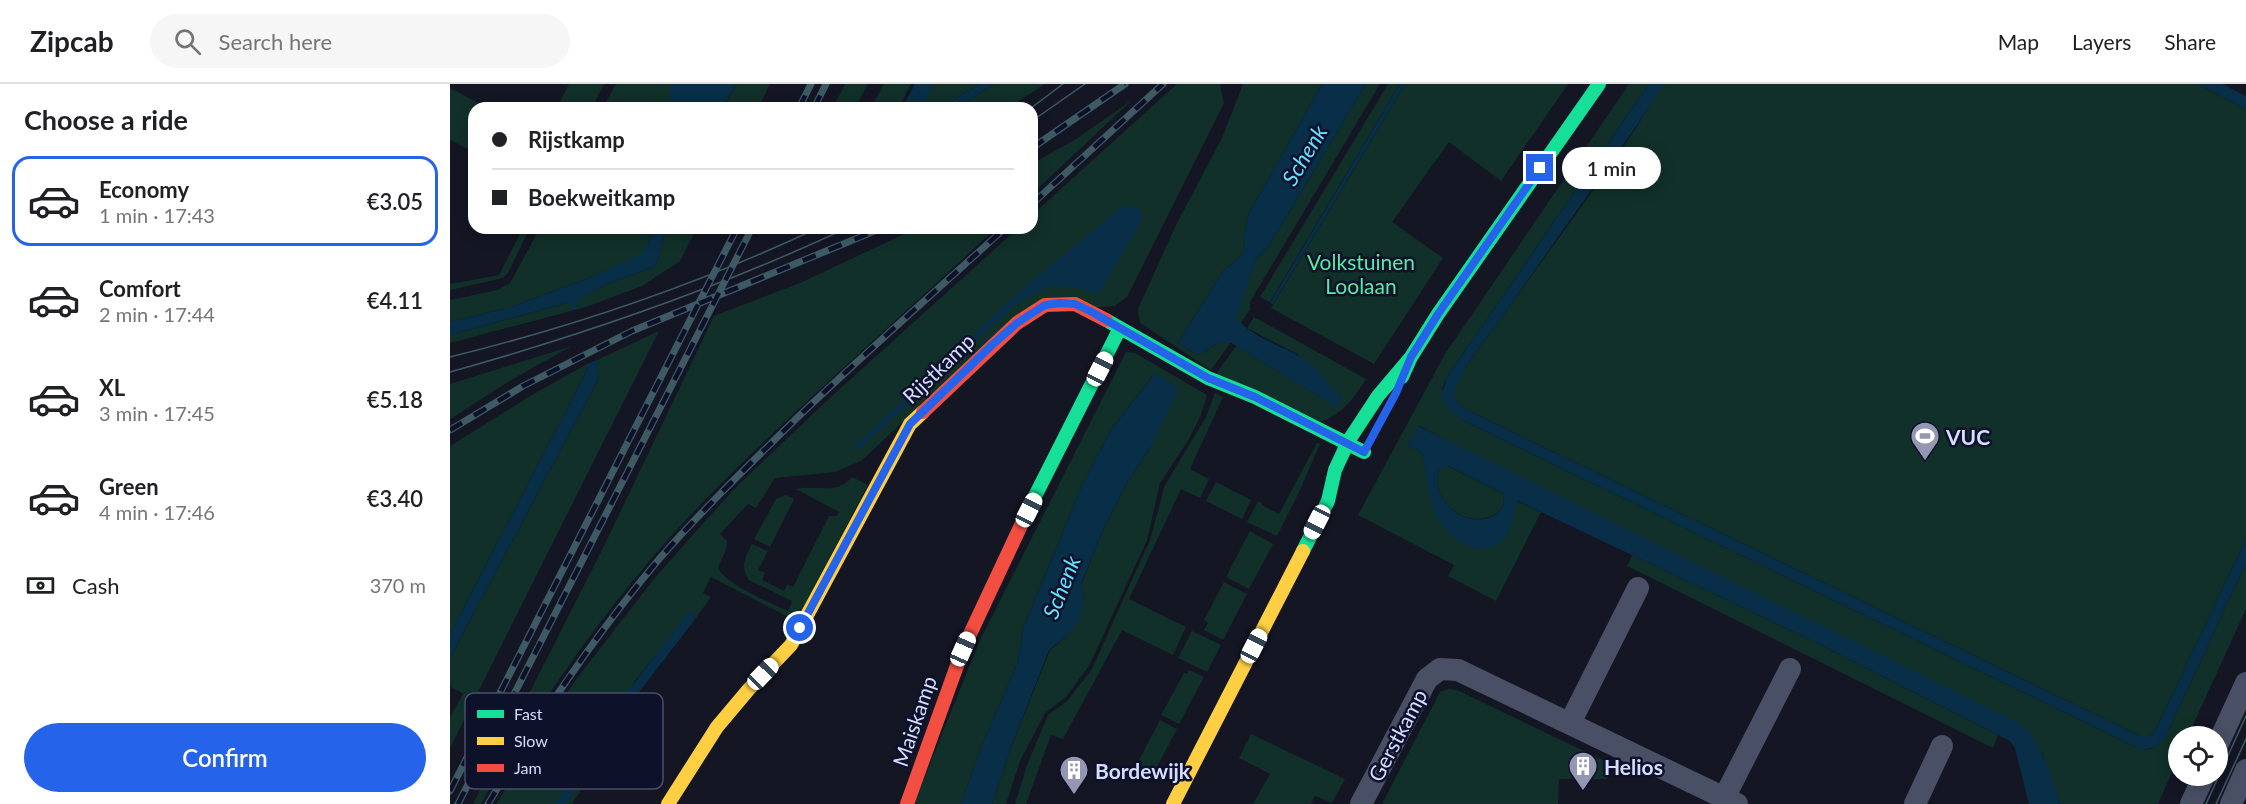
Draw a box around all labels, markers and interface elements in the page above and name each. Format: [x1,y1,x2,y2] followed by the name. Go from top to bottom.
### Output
[150,14,570,68] search box
[30,24,114,58] text: Zipcab
[171,25,204,58] icon: search
[219,28,332,55] text: Search here
[1998,29,2039,54] text: Map
[2072,29,2131,54] text: Layers
[2164,29,2216,54] text: Share
[24,103,188,136] text: Choose a ride
[1276,120,1333,190] water label: Schenk
[528,126,625,153] text: Rijstkamp
[1561,147,1660,189] callout: 1 min
[1526,154,1553,181] route end
[1587,156,1636,180] text: 1 min
[27,174,81,228] icon: car
[99,176,189,203] text: Economy
[528,184,675,211] text: Boekweitkamp
[367,188,423,215] text: €3.05
[99,203,215,227] text: 1 min · 17:43
[1307,249,1415,298] park label: Volkstuinen Loolaan
[27,273,81,327] icon: car
[99,275,181,302] text: Comfort
[367,287,423,314] text: €4.11
[99,302,215,326] text: 2 min · 17:44
[897,328,979,408] street label: Rijstkamp
[1084,349,1116,389] car
[27,372,81,426] icon: car
[99,374,125,401] text: XL
[367,386,423,413] text: €5.18
[99,401,215,425] text: 3 min · 17:45
[1909,420,1941,462] sports icon: VUC
[1945,424,1990,449] place label: VUC
[27,471,81,525] icon: car
[99,473,159,500] text: Green
[367,485,423,512] text: €3.40
[1013,490,1045,530] car
[99,500,215,524] text: 4 min · 17:46
[1301,502,1333,542] car
[1036,551,1086,622] water label: Schenk
[24,569,57,602] icon: cash
[72,572,119,599] text: Cash
[370,573,426,597] text: 370 m
[786,614,813,641] route start
[1238,626,1270,666] car
[947,629,979,669] car
[744,655,782,693] car
[887,673,941,769] street label: Maiskamp
[1362,685,1432,785] street label: Gerstkamp
[465,693,663,789] legend
[514,704,543,723] text: Fast
[24,723,426,792] button: Confirm
[2168,726,2228,786] map controls
[2168,726,2228,786] button: locate
[514,731,548,750] text: Slow
[1567,750,1599,792] building icon: Helios
[1058,754,1090,796] building icon: Bordewijk
[1604,754,1663,779] place label: Helios
[514,758,542,777] text: Jam
[1095,758,1191,783] place label: Bordewijk

